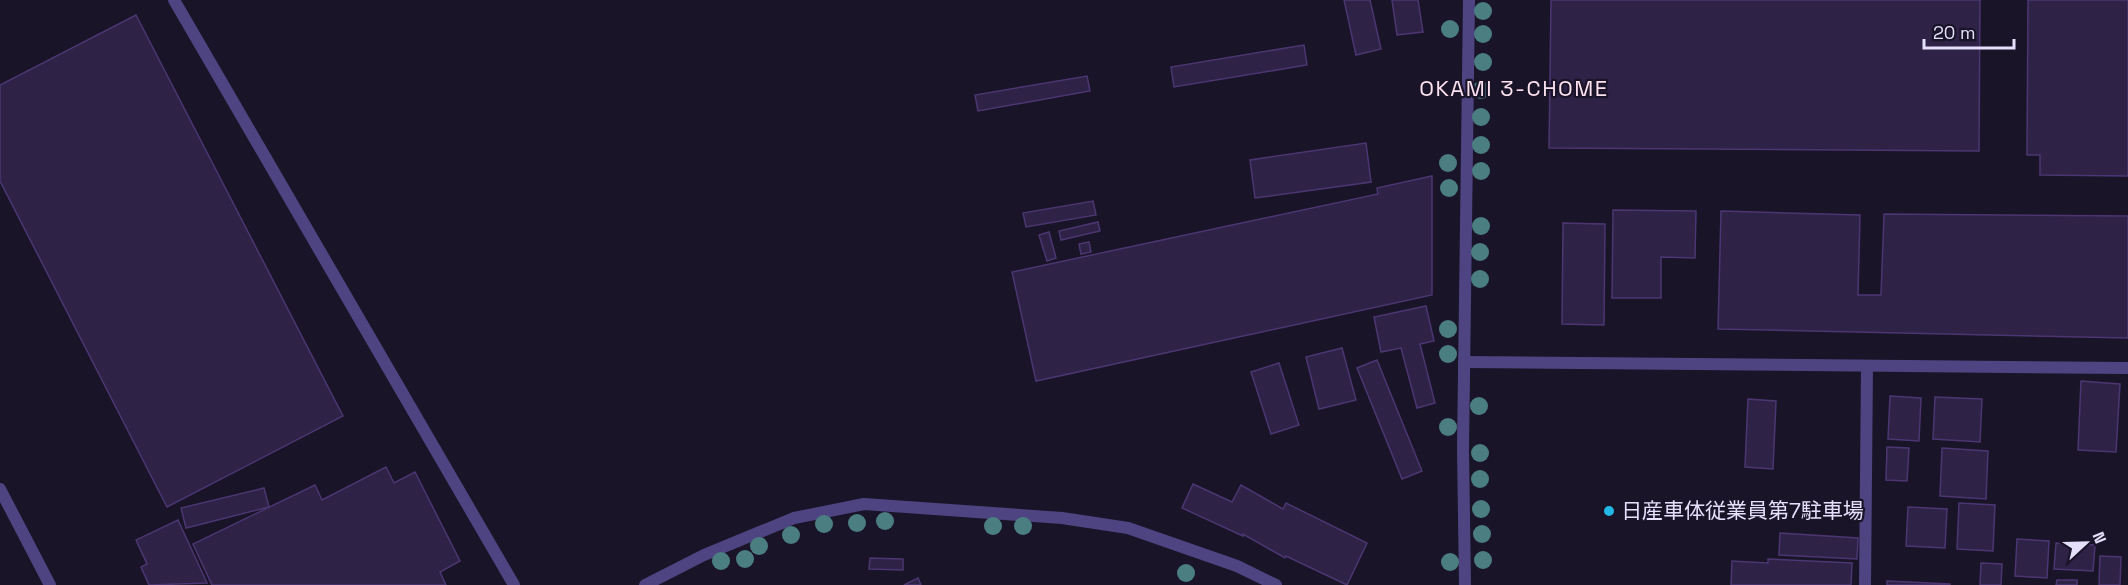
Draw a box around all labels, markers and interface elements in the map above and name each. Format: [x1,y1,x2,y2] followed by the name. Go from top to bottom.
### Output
[1924,12,2014,50] scale bar
[1933,21,1976,44] text: 20 m
[1419,74,1609,102] district label: OKAMI 3-CHOME
[1621,497,1864,524] place label: 日産車体従業員第7駐車場
[1602,504,1616,518] marker: 日産車体従業員第7駐車場
[2056,513,2116,573] north arrow
[2088,529,2111,546] text: N

